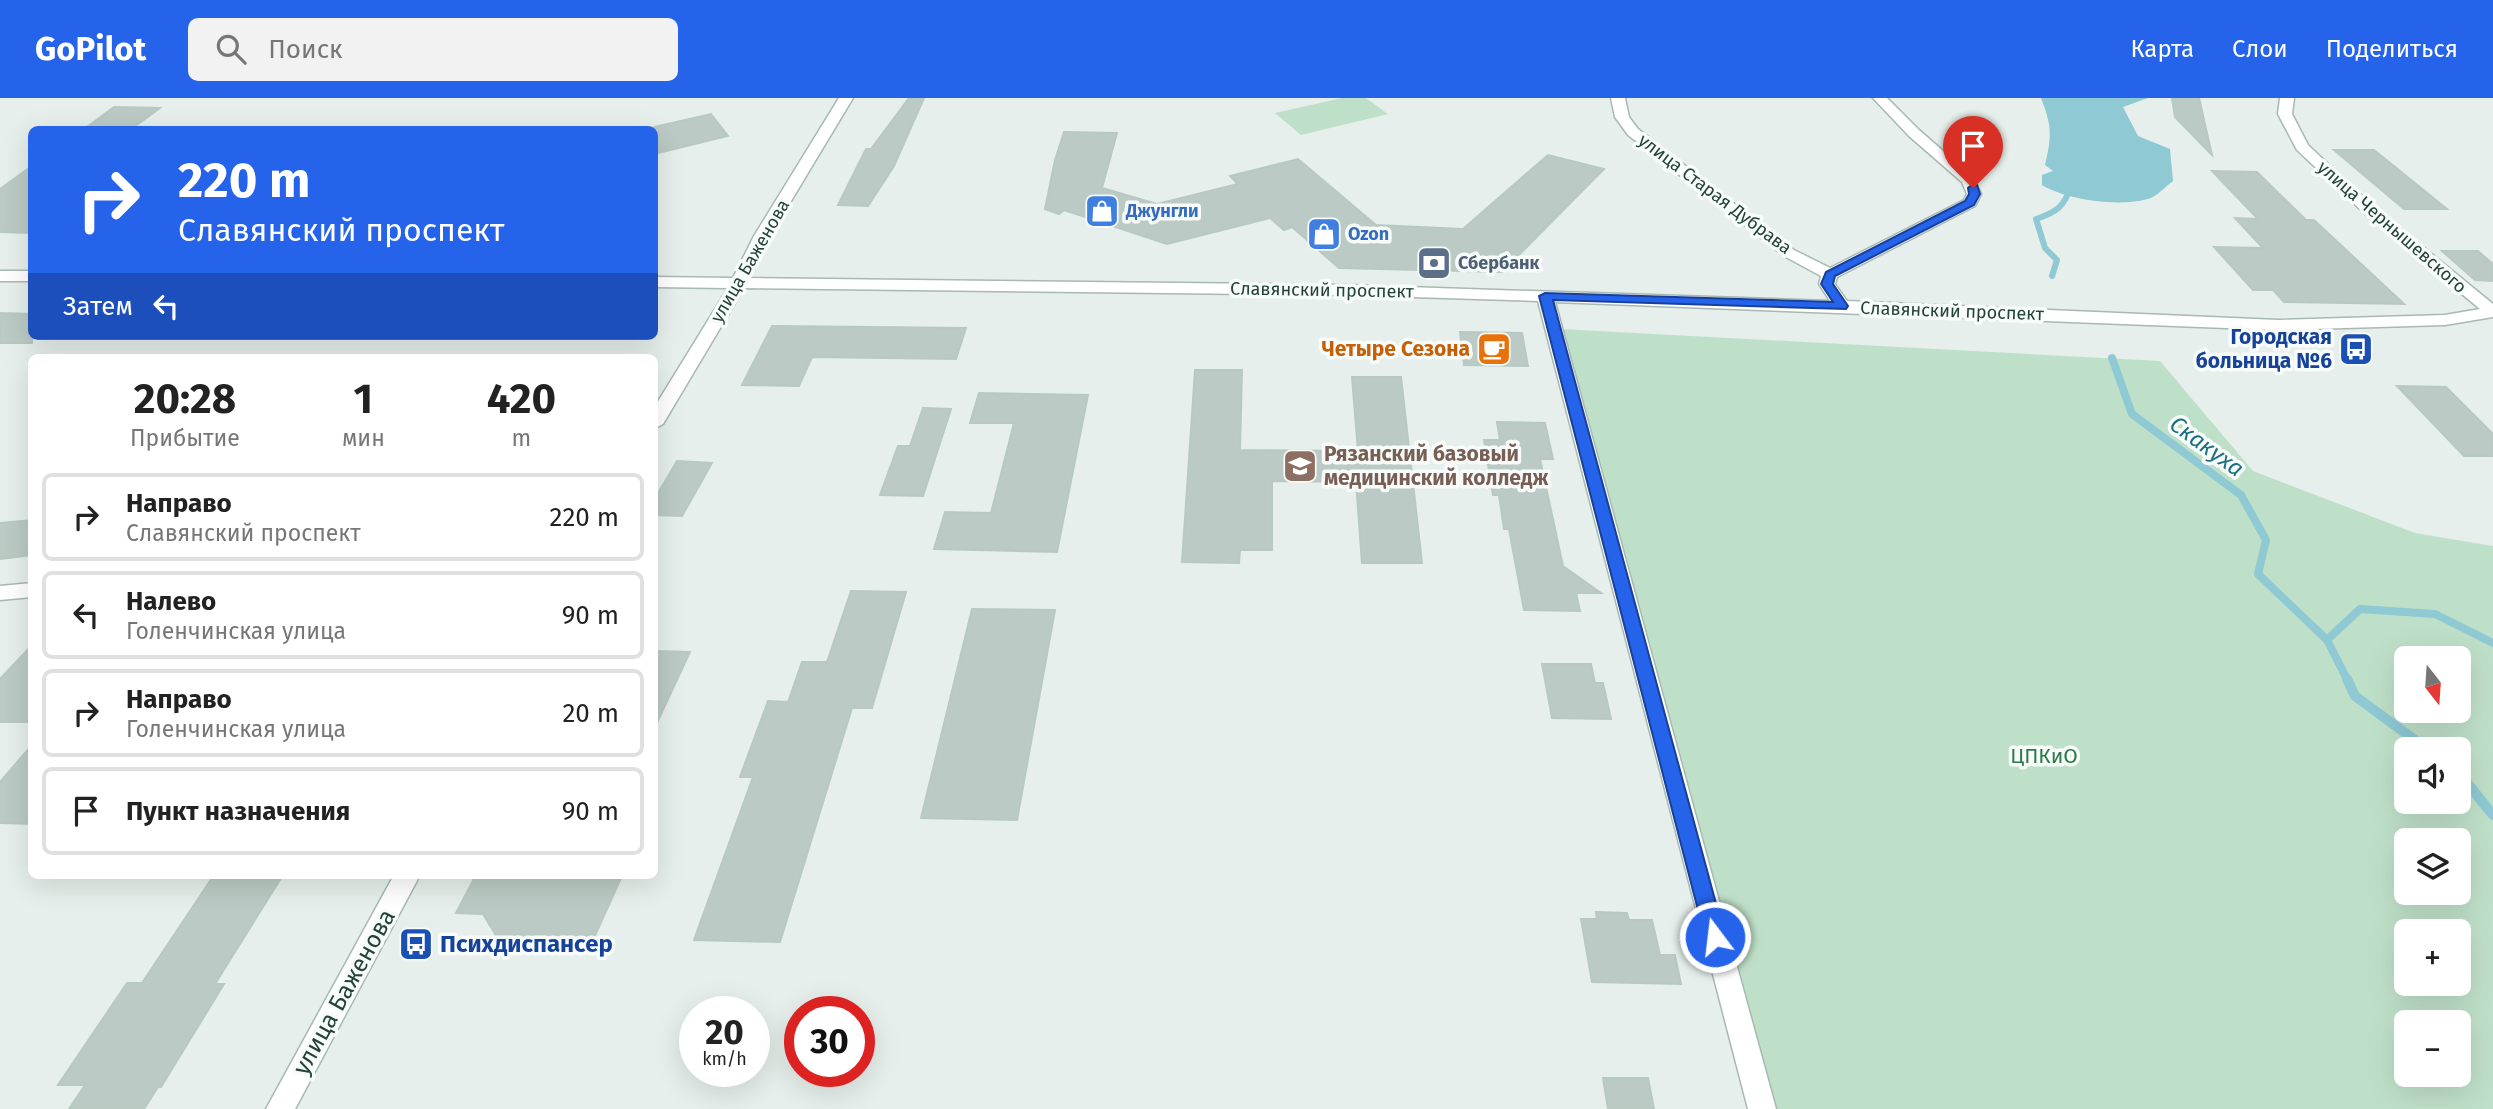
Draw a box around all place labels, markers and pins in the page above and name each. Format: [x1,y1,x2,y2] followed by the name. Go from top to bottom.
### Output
[1943,116,2003,188] pin
[1083,192,1121,230] shop icon: Джунгли
[1125,200,1199,222] place label: Джунгли
[1305,215,1343,253] shop icon: Ozon
[1348,223,1389,245] place label: Ozon
[1415,244,1453,282] bank icon: Сбербанк
[1458,252,1540,274] place label: Сбербанк
[2196,324,2332,374] place label: Городская больница №6
[1475,330,1513,368] cafe icon: Четыре Сезона
[2337,330,2375,368] bus stop icon: Городская больница №6
[1322,336,1470,362] place label: Четыре Сезона
[1324,441,1548,491] place label: Рязанский базовый медицинский колледж
[1281,447,1319,485] school or university icon: Рязанский базовый медицинский колледж
[397,925,435,963] bus stop icon: Психдиспансер
[440,930,613,958] place label: Психдиспансер

